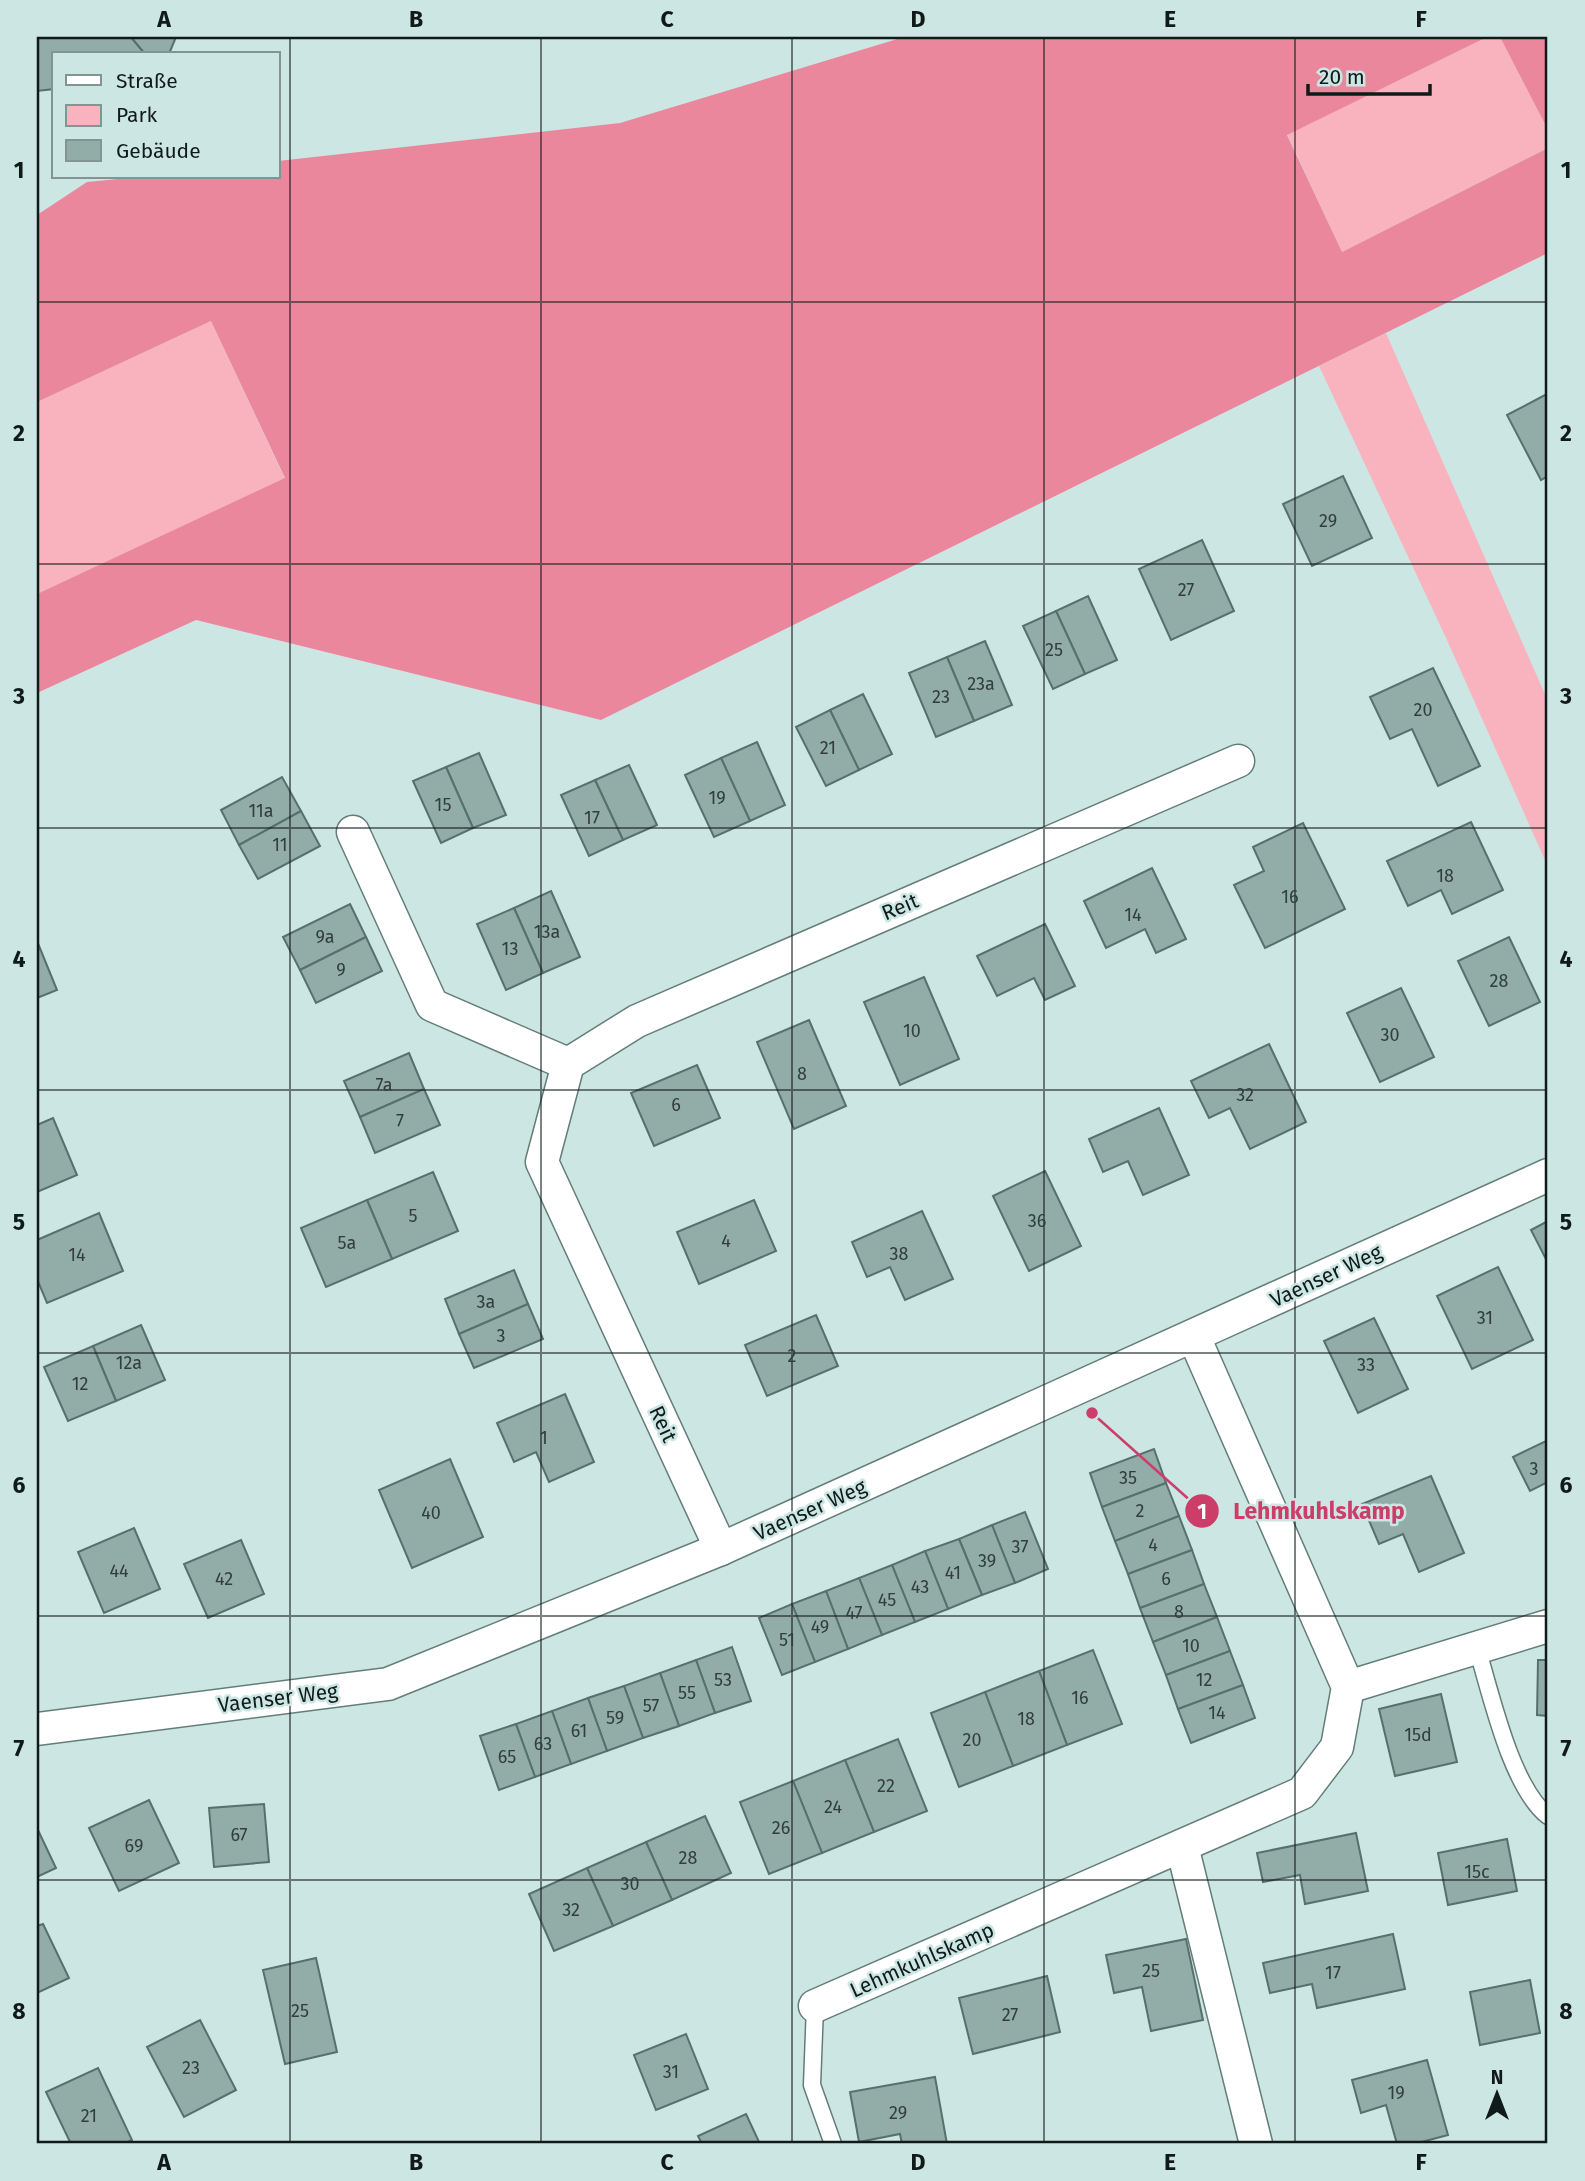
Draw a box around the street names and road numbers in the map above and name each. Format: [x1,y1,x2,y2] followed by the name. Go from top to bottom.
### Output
[878,888,923,926] street label: Reit
[1266,1239,1386,1313] street label: Vaenser Weg
[643,1402,683,1447] street label: Reit
[750,1474,870,1546] street label: Vaenser Weg
[217,1678,339,1718] street label: Vaenser Weg
[846,1917,998,2003] street label: Lehmkuhlskamp

